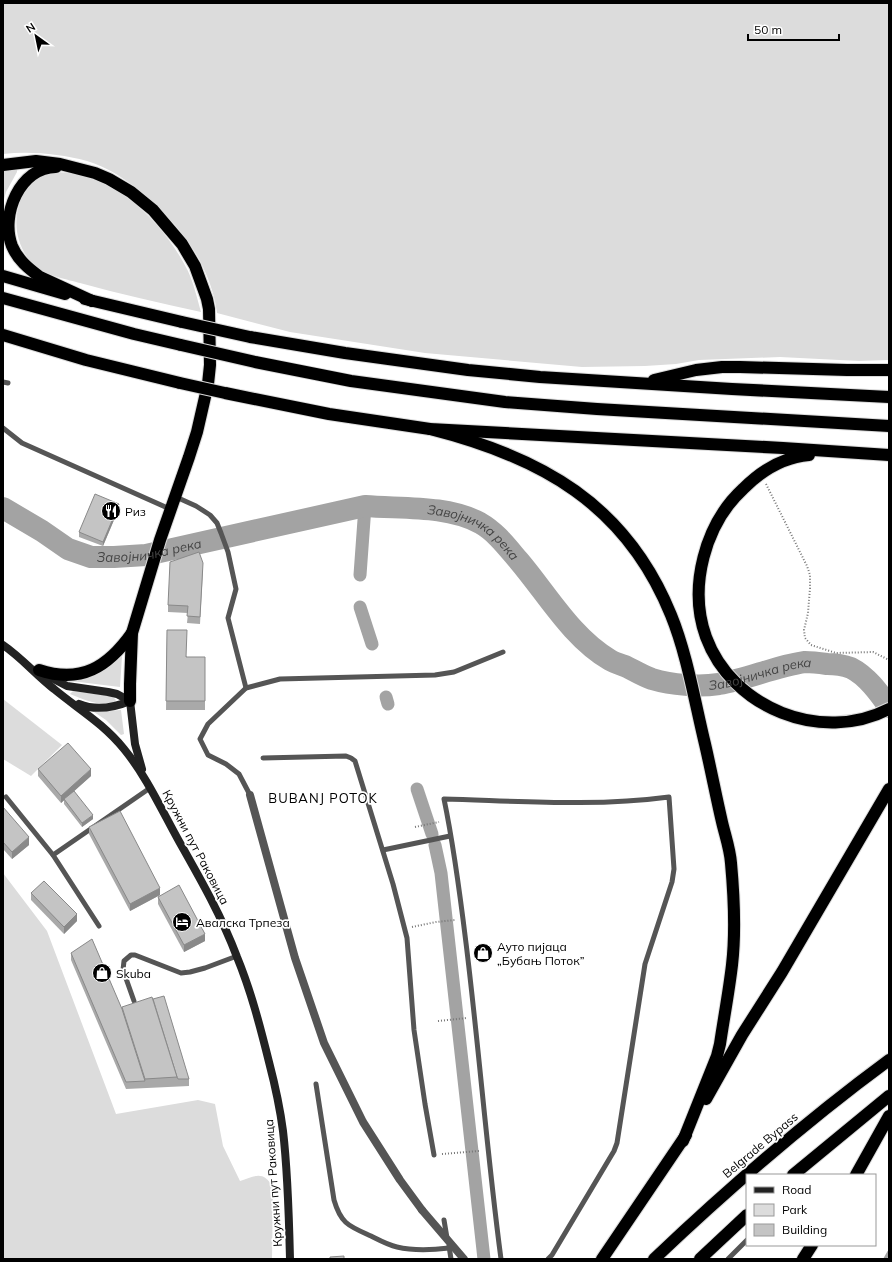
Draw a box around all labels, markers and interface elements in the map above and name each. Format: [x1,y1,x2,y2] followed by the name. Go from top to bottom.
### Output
[16,16,56,56] north arrow
[748,16,839,42] scale bar
[23,19,38,36] text: N
[754,22,782,37] text: 50 m
[100,500,122,522] restaurant icon: Риз
[426,501,523,563] water label: Завојничка река
[125,504,146,519] place label: Риз
[97,535,203,565] water label: Завојничка река
[708,654,812,693] water label: Завојничка река
[159,787,233,907] street label: Кружни пут Раковица
[268,790,378,806] district label: BUBANJ POTOK
[171,911,193,933] hotel icon: Авалска Трпеза
[196,915,290,930] place label: Авалска Трпеза
[497,939,585,968] place label: Ауто пијаца „Бубањ Поток”
[472,942,494,964] shop icon: Ауто пијаца „Бубањ Поток”
[91,962,113,984] shop icon: Skuba
[116,966,151,981] place label: Skuba
[719,1109,801,1181] street label: Belgrade Bypass
[261,1119,285,1247] street label: Кружни пут Раковица
[746,1174,876,1246] legend
[782,1182,811,1197] text: Road
[782,1202,808,1217] text: Park
[782,1222,827,1237] text: Building

